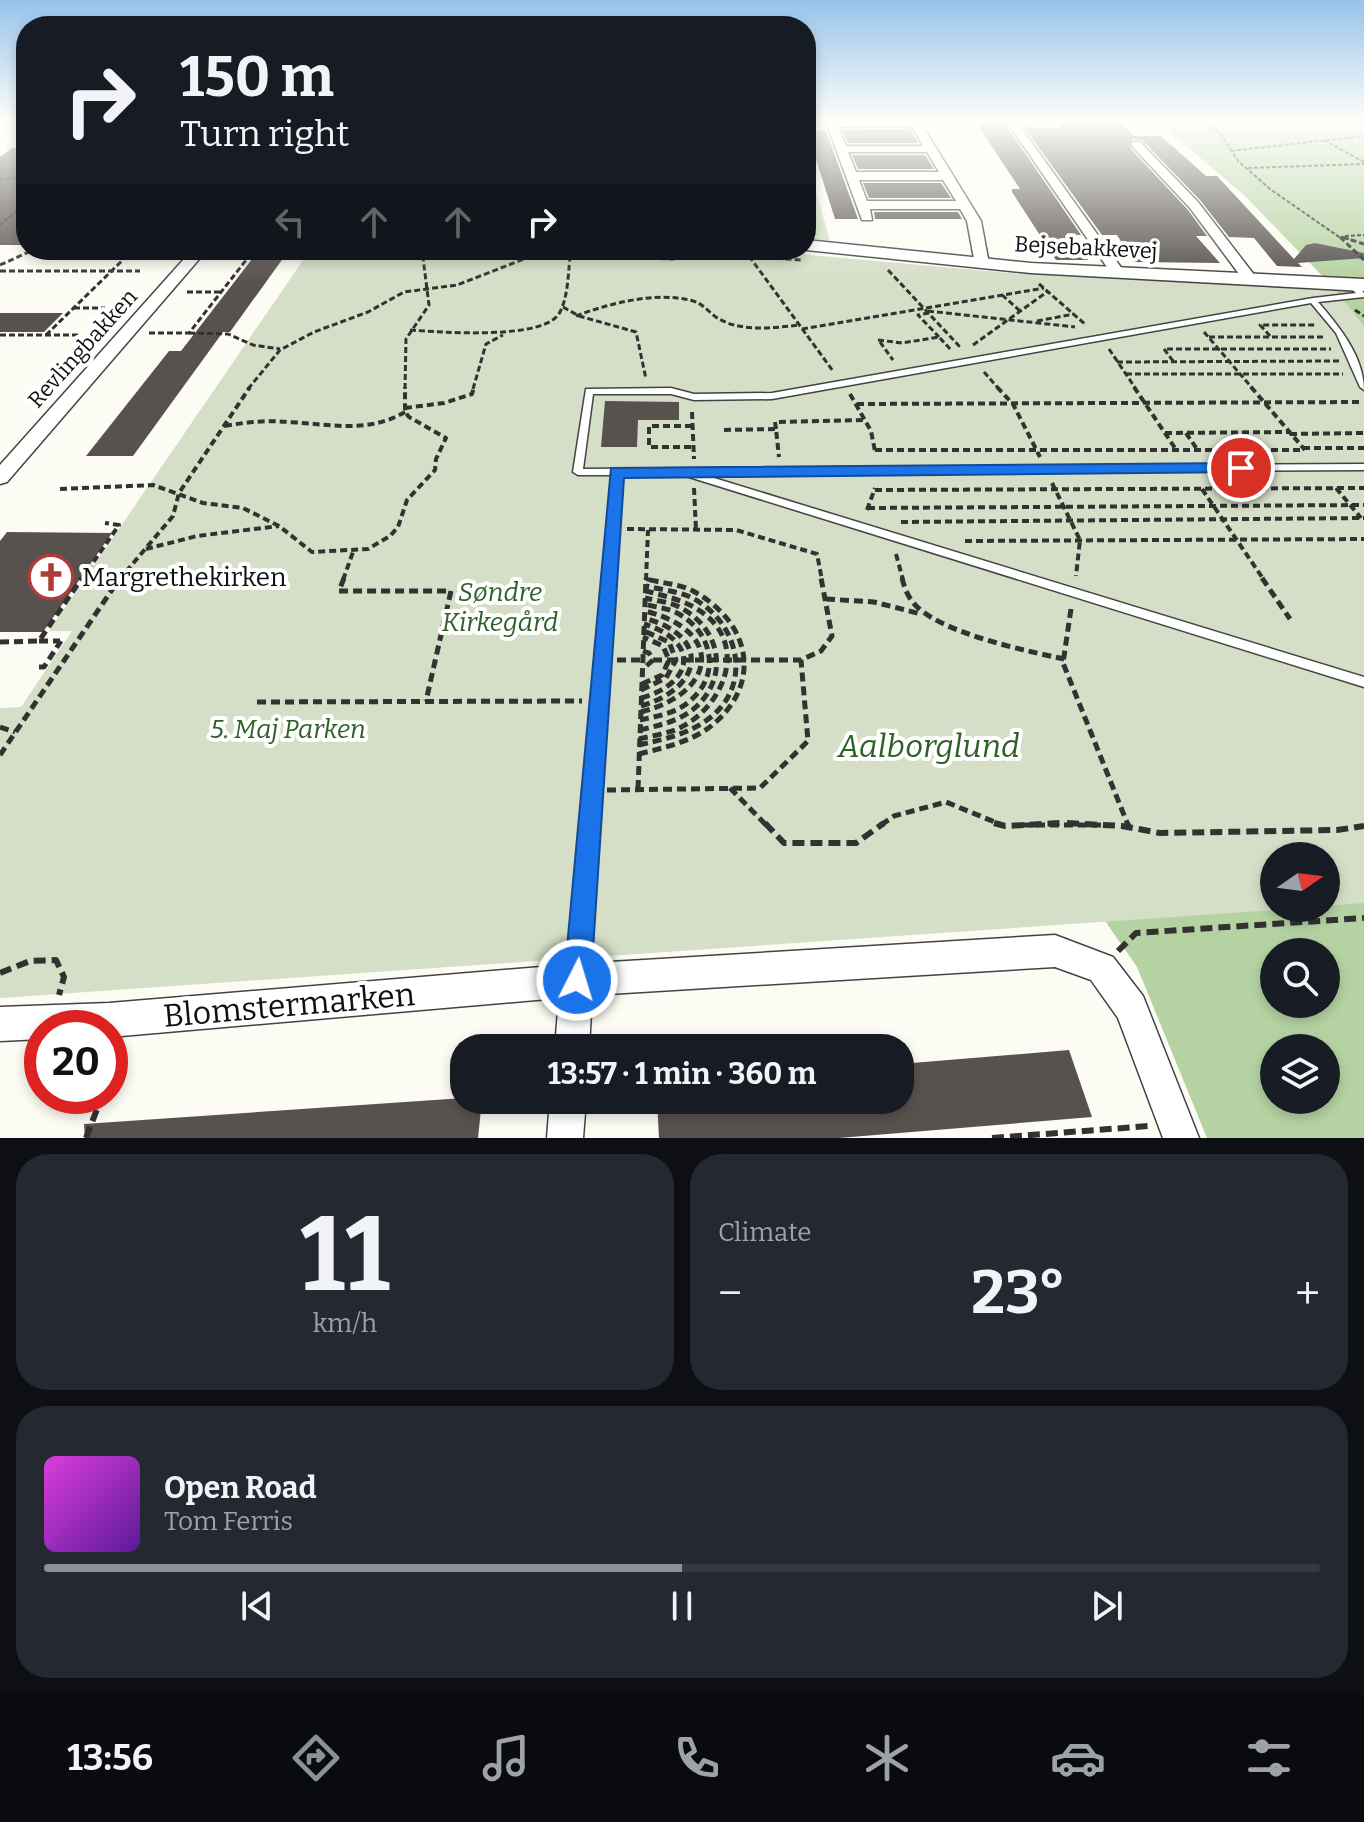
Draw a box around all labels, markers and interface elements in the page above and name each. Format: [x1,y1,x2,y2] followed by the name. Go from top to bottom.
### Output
[180,44,334,111] text: 150 m
[48,48,152,152] icon: right
[180,112,349,156] text: Turn right
[268,200,312,244] icon: left
[352,200,396,244] icon: ahead
[436,200,480,244] icon: ahead
[520,200,564,244] icon: right
[1014,230,1158,265] street label: Bejsebakkevej
[22,283,143,413] street label: Revlingbakken
[1207,434,1275,502] pin
[1219,446,1263,490] icon: arrive
[27,553,75,601] church icon: Margrethekirken
[82,562,287,593] place label: Margrethekirken
[442,577,558,638] park label: Søndre Kirkegård
[210,714,366,745] park label: 5. Maj Parken
[836,727,1020,765] park label: Aalborglund
[1260,842,1340,922] north arrow
[1260,842,1340,1114] map controls
[535,938,619,1022] position arrow
[1260,938,1340,1018] button: search
[162,975,416,1035] street label: Blomstermarken
[24,1010,128,1114] speed limit sign: 20
[1260,1034,1340,1114] button: layers
[548,1056,816,1092] text: 13:57 · 1 min · 360 m
[300,1193,390,1318] text: 11
[718,1217,812,1248] text: Climate
[971,1257,1066,1329] text: 23°
[718,1267,742,1320] text: −
[1295,1267,1320,1320] text: +
[313,1308,377,1339] text: km/h
[164,1470,317,1506] text: Open Road
[164,1506,293,1537] text: Tom Ferris
[235,1584,279,1628] icon: previous
[660,1584,704,1628] icon: pause
[1085,1584,1129,1628] icon: next
[288,1730,344,1786] icon: directions
[478,1730,534,1786] icon: music
[669,1730,725,1786] icon: phone
[859,1730,915,1786] icon: climate
[1050,1730,1106,1786] icon: car
[1241,1730,1297,1786] icon: filters
[67,1736,153,1780] text: 13:56

